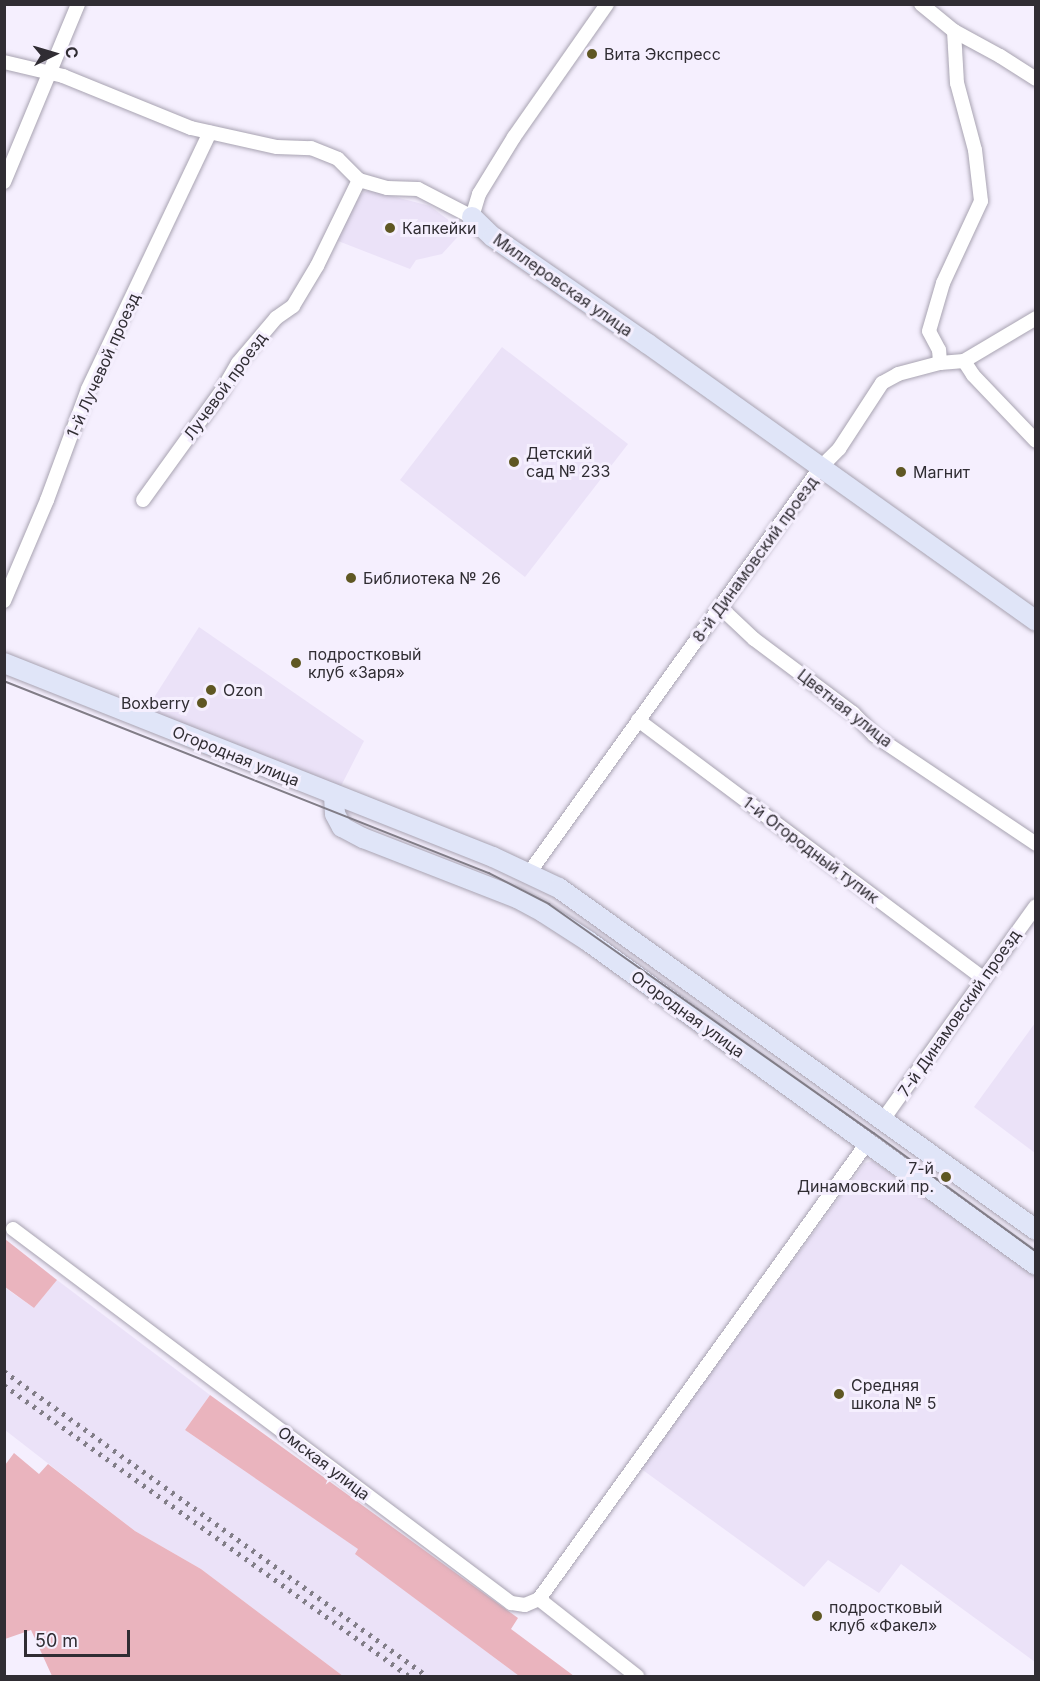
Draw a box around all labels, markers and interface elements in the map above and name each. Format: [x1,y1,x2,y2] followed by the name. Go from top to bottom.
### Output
[24,24,84,84] north arrow
[604,44,721,64] place label: Вита Экспресс
[61,46,82,59] text: С
[585,47,599,61] marker: Вита Экспресс
[402,218,476,238] place label: Капкейки
[383,221,397,235] marker: Капкейки
[490,230,636,340] street label: Миллеровская улица
[62,290,144,440] street label: 1-й Лучевой проезд
[180,328,270,444] street label: Лучевой проезд
[526,443,610,481] place label: Детский сад № 233
[507,455,521,469] marker: Детский сад № 233
[913,462,970,482] place label: Магнит
[894,465,908,479] marker: Магнит
[688,472,822,646] street label: 8-й Динамовский проезд
[363,568,501,588] place label: Библиотека № 26
[344,571,358,585] marker: Библиотека № 26
[308,644,421,682] place label: подростковый клуб «Заря»
[289,656,303,670] marker: подростковый клуб «Заря»
[794,665,896,751] street label: Цветная улица
[223,680,263,700] place label: Ozon
[204,683,218,697] marker: Ozon
[121,693,190,713] place label: Boxberry
[195,696,209,710] marker: Boxberry
[170,722,302,790] street label: Огородная улица
[739,793,883,907] street label: 1-й Огородный тупик
[894,926,1024,1100] street label: 7-й Динамовский проезд
[628,966,748,1062] street label: Огородная улица
[797,1158,934,1196] place label: 7-й Динамовский пр.
[939,1170,953,1184] marker: 7-й Динамовский пр.
[851,1375,936,1413] place label: Средняя школа № 5
[832,1387,846,1401] marker: Средняя школа № 5
[274,1422,374,1504] street label: Омская улица
[829,1597,942,1635] place label: подростковый клуб «Факел»
[810,1609,824,1623] marker: подростковый клуб «Факел»
[27,1618,134,1656] scale bar
[35,1630,78,1651] text: 50 m

